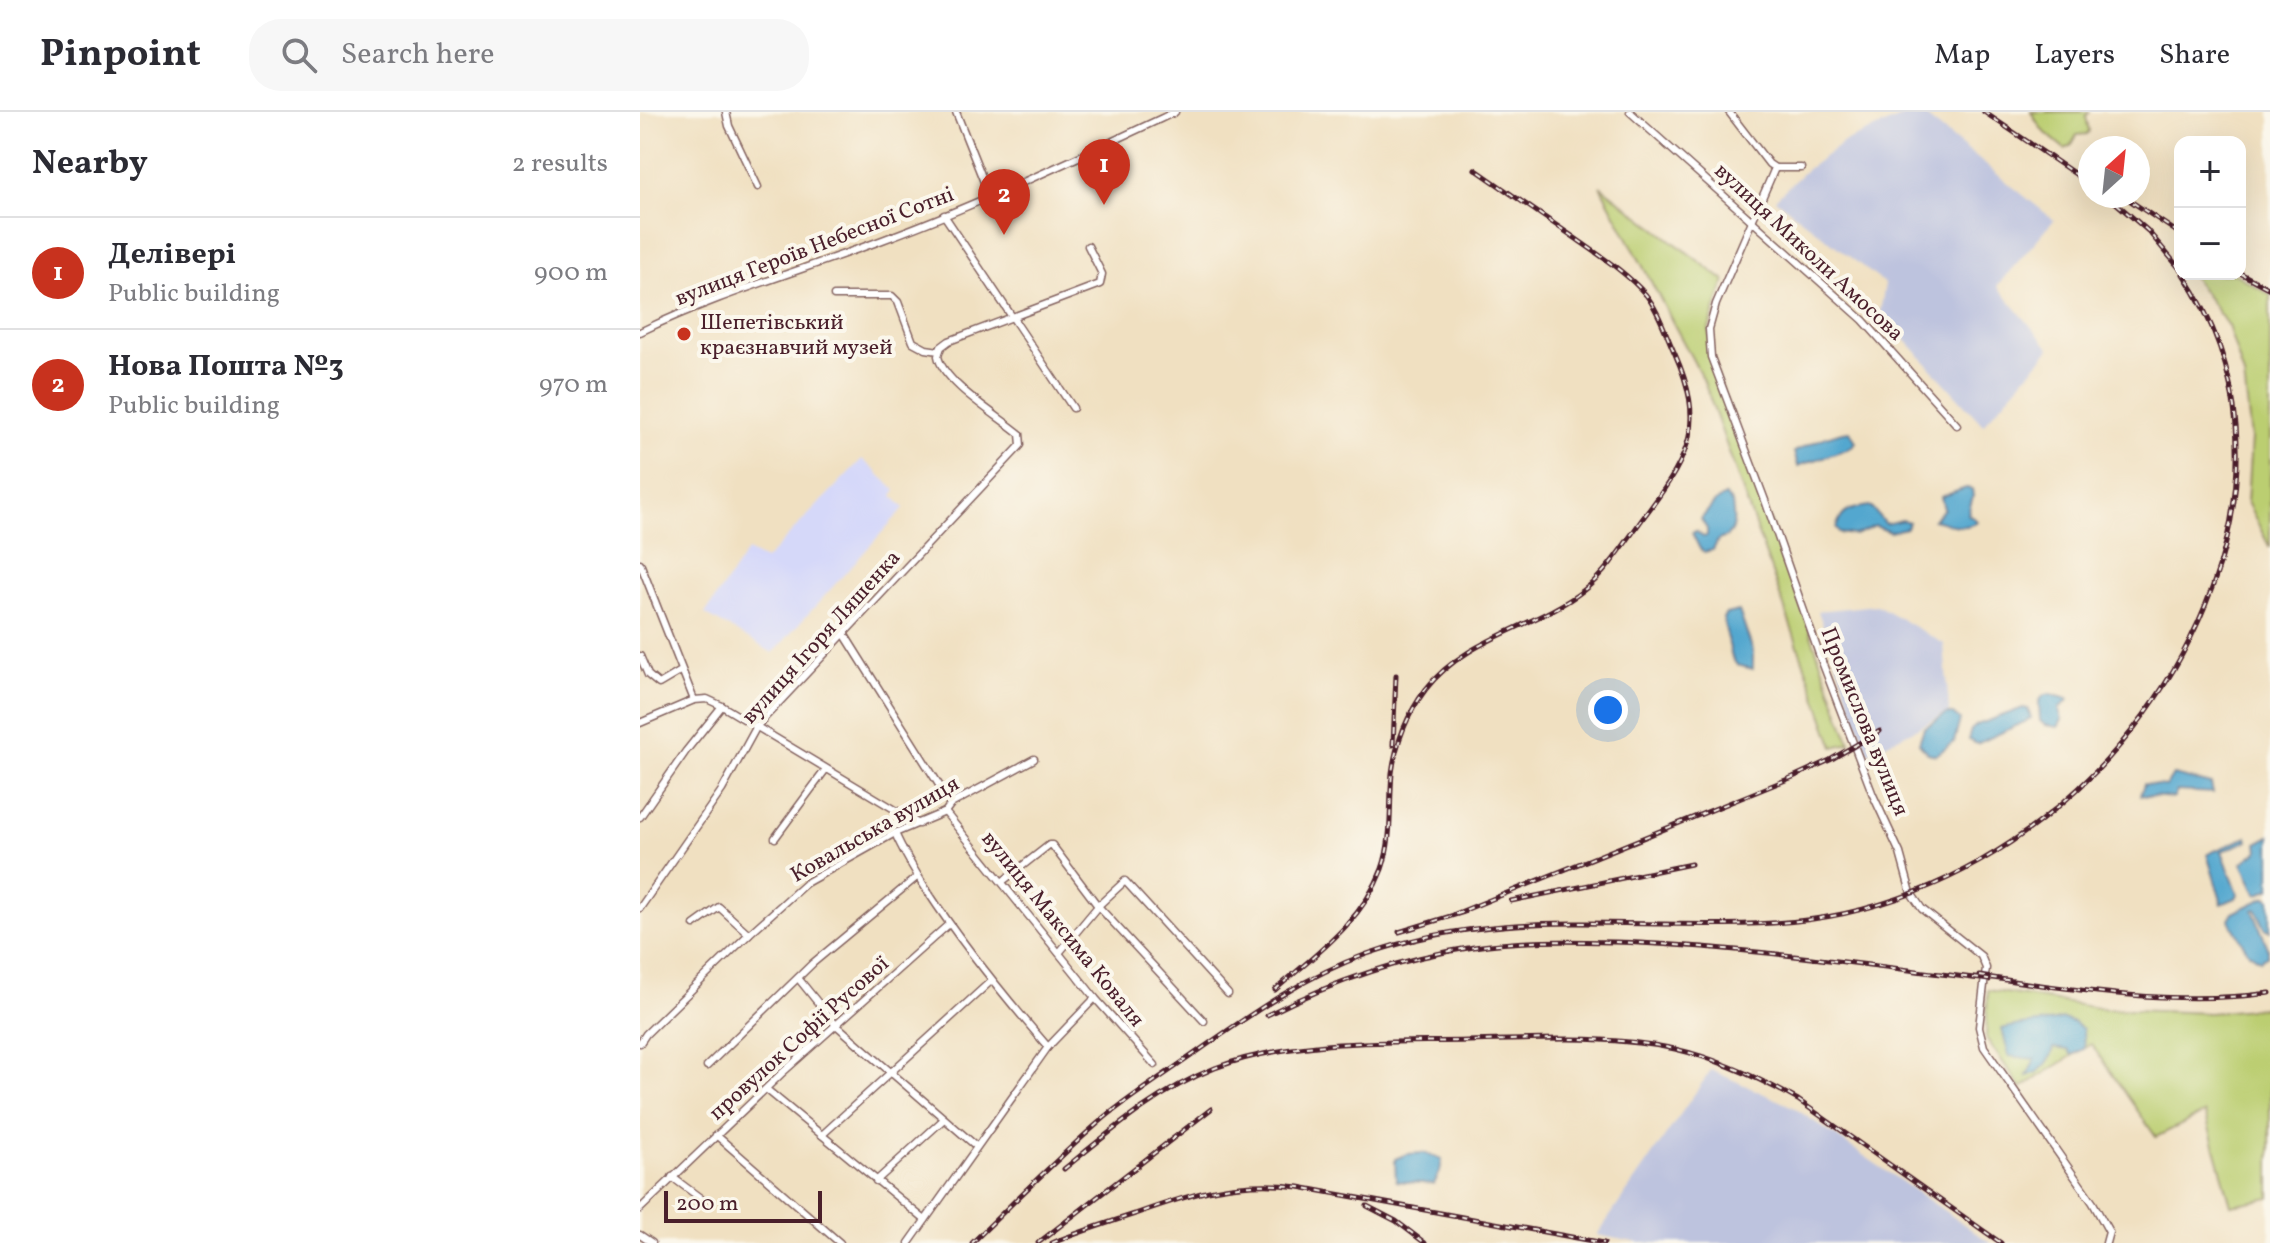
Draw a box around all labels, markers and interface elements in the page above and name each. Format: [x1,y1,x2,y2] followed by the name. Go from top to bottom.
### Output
[249,19,809,91] search box
[40,29,201,82] text: Pinpoint
[277,33,321,77] icon: search
[341,34,494,76] text: Search here
[1934,36,1990,75] text: Map
[2034,36,2115,75] text: Layers
[2159,36,2230,75] text: Share
[2078,136,2150,208] north arrow
[2174,136,2246,280] map controls
[2174,136,2246,208] button: +
[1078,139,1130,205] pin: 1
[32,141,148,188] text: Nearby
[512,146,608,182] text: 2 results
[1707,157,1910,349] street label: вулиця Миколи Амосова
[978,169,1030,235] pin: 2
[671,180,959,315] street label: вулиця Героїв Небесної Сотні
[2174,208,2246,280] button: −
[108,234,236,276] text: Делівері
[53,255,63,291] text: 1
[534,255,608,291] text: 900 m
[108,276,280,312] text: Public building
[700,308,893,364] place label: Шепетівський краєзнавчий музей
[675,325,693,343] marker: Шепетівський краєзнавчий музей
[108,346,344,388] text: Нова Пошта №3
[51,367,65,403] text: 2
[539,367,608,403] text: 970 m
[108,388,280,424] text: Public building
[735,544,909,732] street label: вулиця Ігоря Ляшенка
[1812,623,1916,821] street label: Промислова вулиця
[1588,690,1628,730] your location
[785,769,965,891] street label: Ковальська вулиця
[973,825,1151,1034] street label: вулиця Максима Коваля
[703,949,897,1128] street label: провулок Софії Русової
[664,1187,822,1223] scale bar
[676,1189,738,1220] text: 200 m

